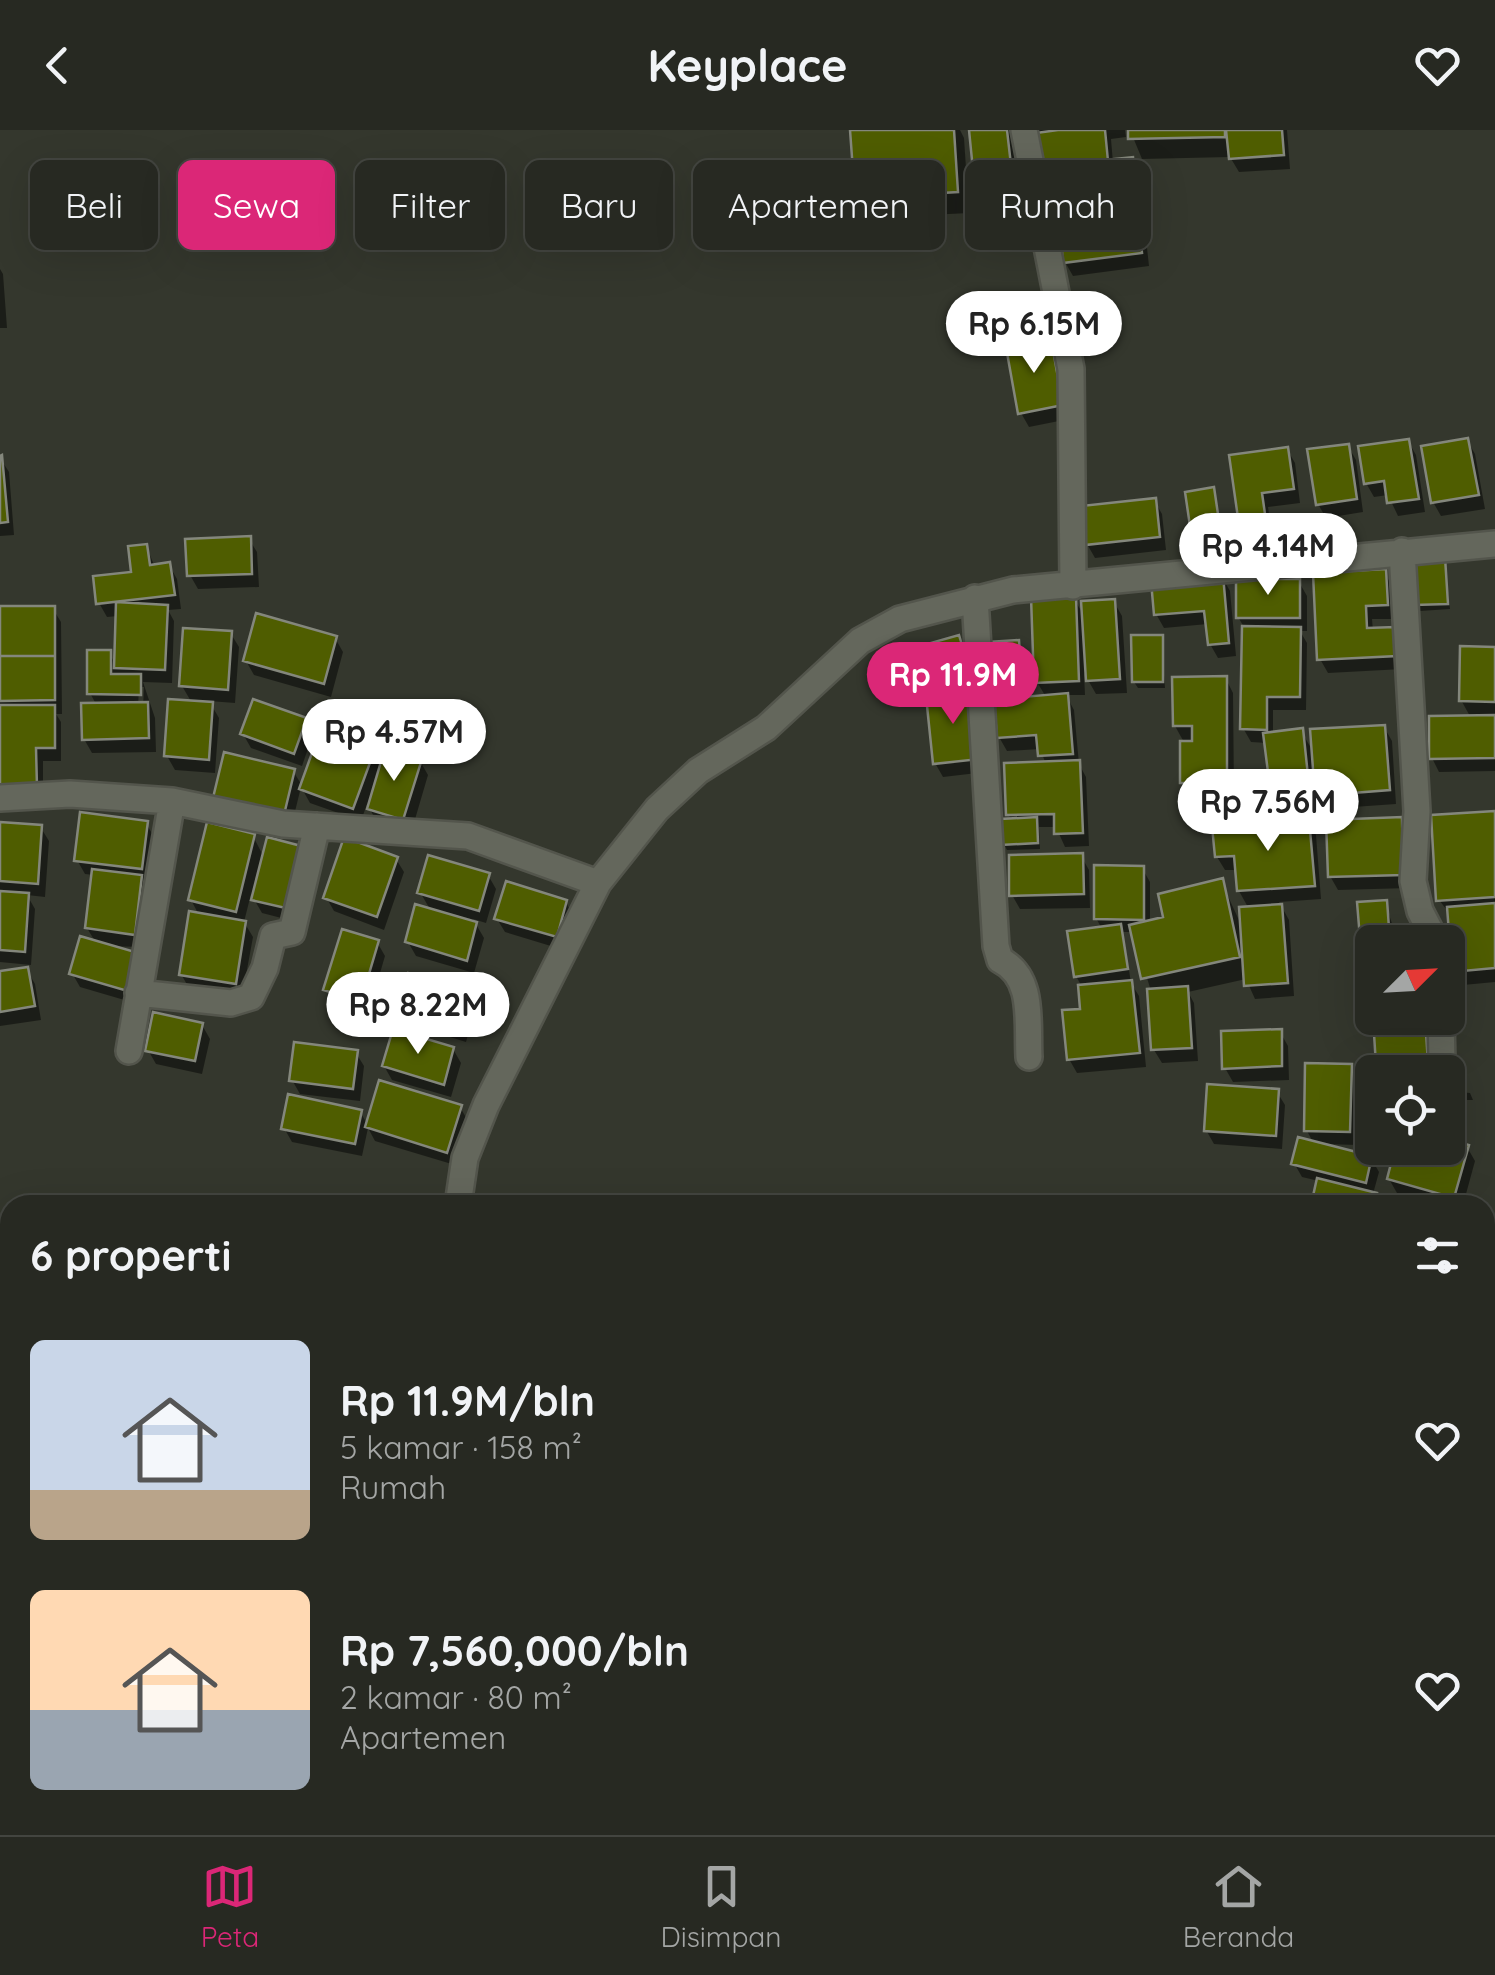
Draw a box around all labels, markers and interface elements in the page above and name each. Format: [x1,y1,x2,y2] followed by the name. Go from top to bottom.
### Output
[648,37,847,93] text: Keyplace
[30,38,85,93] icon: back
[1410,38,1465,93] icon: heart
[30,160,158,250] chip: Beli
[178,160,335,250] chip: Sewa
[355,160,505,250] chip: Filter
[525,160,673,250] chip: Baru
[693,160,945,250] chip: Apartemen
[965,160,1151,250] chip: Rumah
[931,291,1137,376] pin: Rp 6.15M
[968,303,1100,343] text: Rp 6.15M
[1165,513,1371,598] pin: Rp 4.14M
[1201,525,1335,565] text: Rp 4.14M
[850,642,1056,727] pin: Rp 11.9M
[889,654,1017,694] text: Rp 11.9M
[291,699,497,784] pin: Rp 4.57M
[324,711,464,751] text: Rp 4.57M
[1165,769,1371,854] pin: Rp 7.56M
[1200,781,1336,821] text: Rp 7.56M
[1355,925,1465,1035] north arrow
[1355,925,1465,1165] map controls
[315,972,521,1057] pin: Rp 8.22M
[348,984,488,1024] text: Rp 8.22M
[1355,1055,1465,1165] button: locate
[1410,1228,1465,1283] icon: filters
[30,1229,231,1282] text: 6 properti
[340,1374,595,1427] text: Rp 11.9M/bln
[110,1380,230,1500] icon: home
[1410,1413,1465,1468] icon: heart
[340,1427,582,1467] text: 5 kamar · 158 m²
[340,1467,446,1507] text: Rumah
[340,1624,689,1677] text: Rp 7,560,000/bln
[110,1630,230,1750] icon: home
[1410,1663,1465,1718] icon: heart
[340,1677,572,1717] text: 2 kamar · 80 m²
[340,1717,506,1757] text: Apartemen
[201,1859,259,1954] tab: Peta
[661,1859,782,1954] tab: Disimpan
[1183,1859,1294,1954] tab: Beranda

